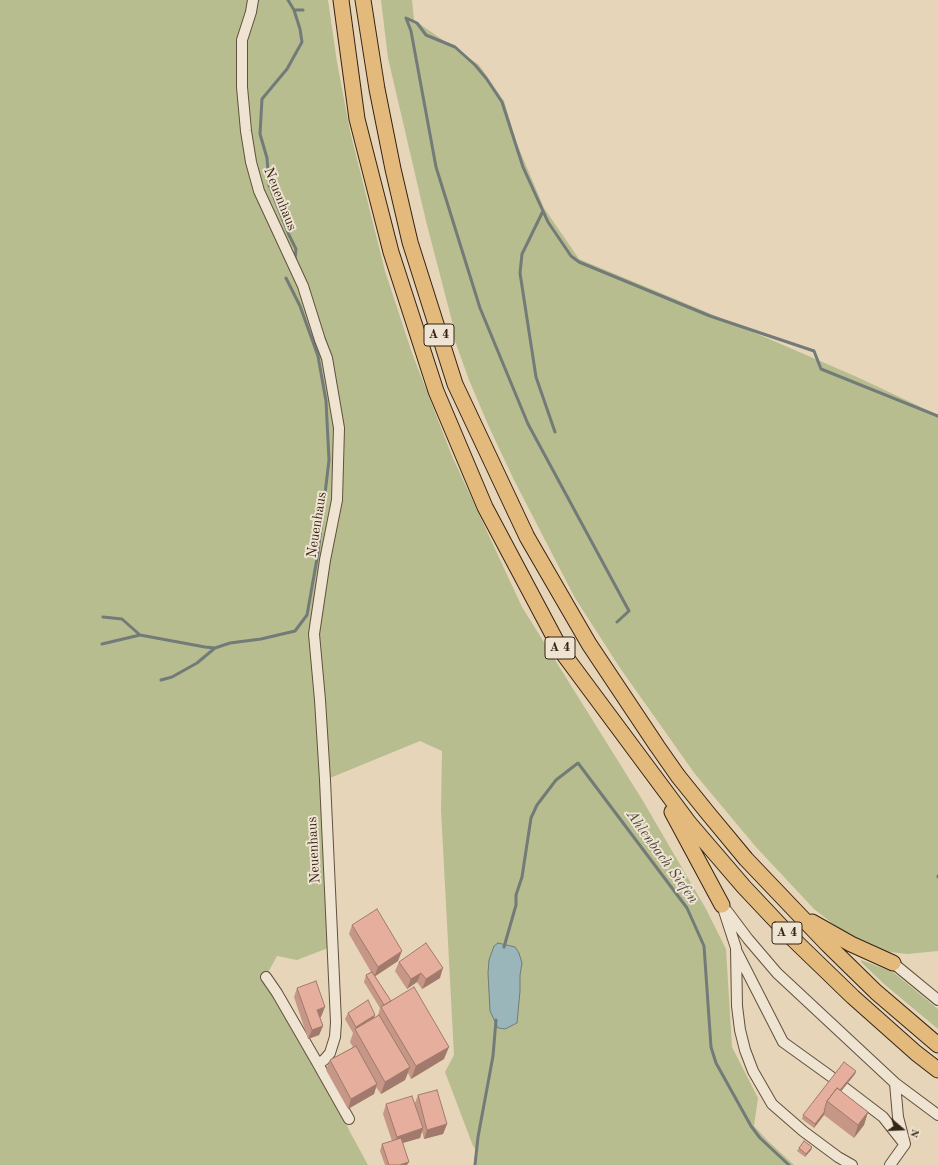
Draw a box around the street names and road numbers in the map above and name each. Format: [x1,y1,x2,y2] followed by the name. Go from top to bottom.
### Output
[260,165,300,233] street label: Neuenhaus
[424,324,454,346] road number: A 4
[303,491,331,559] street label: Neuenhaus
[545,637,575,659] road number: A 4
[304,816,324,884] street label: Neuenhaus
[772,922,802,944] road number: A 4

